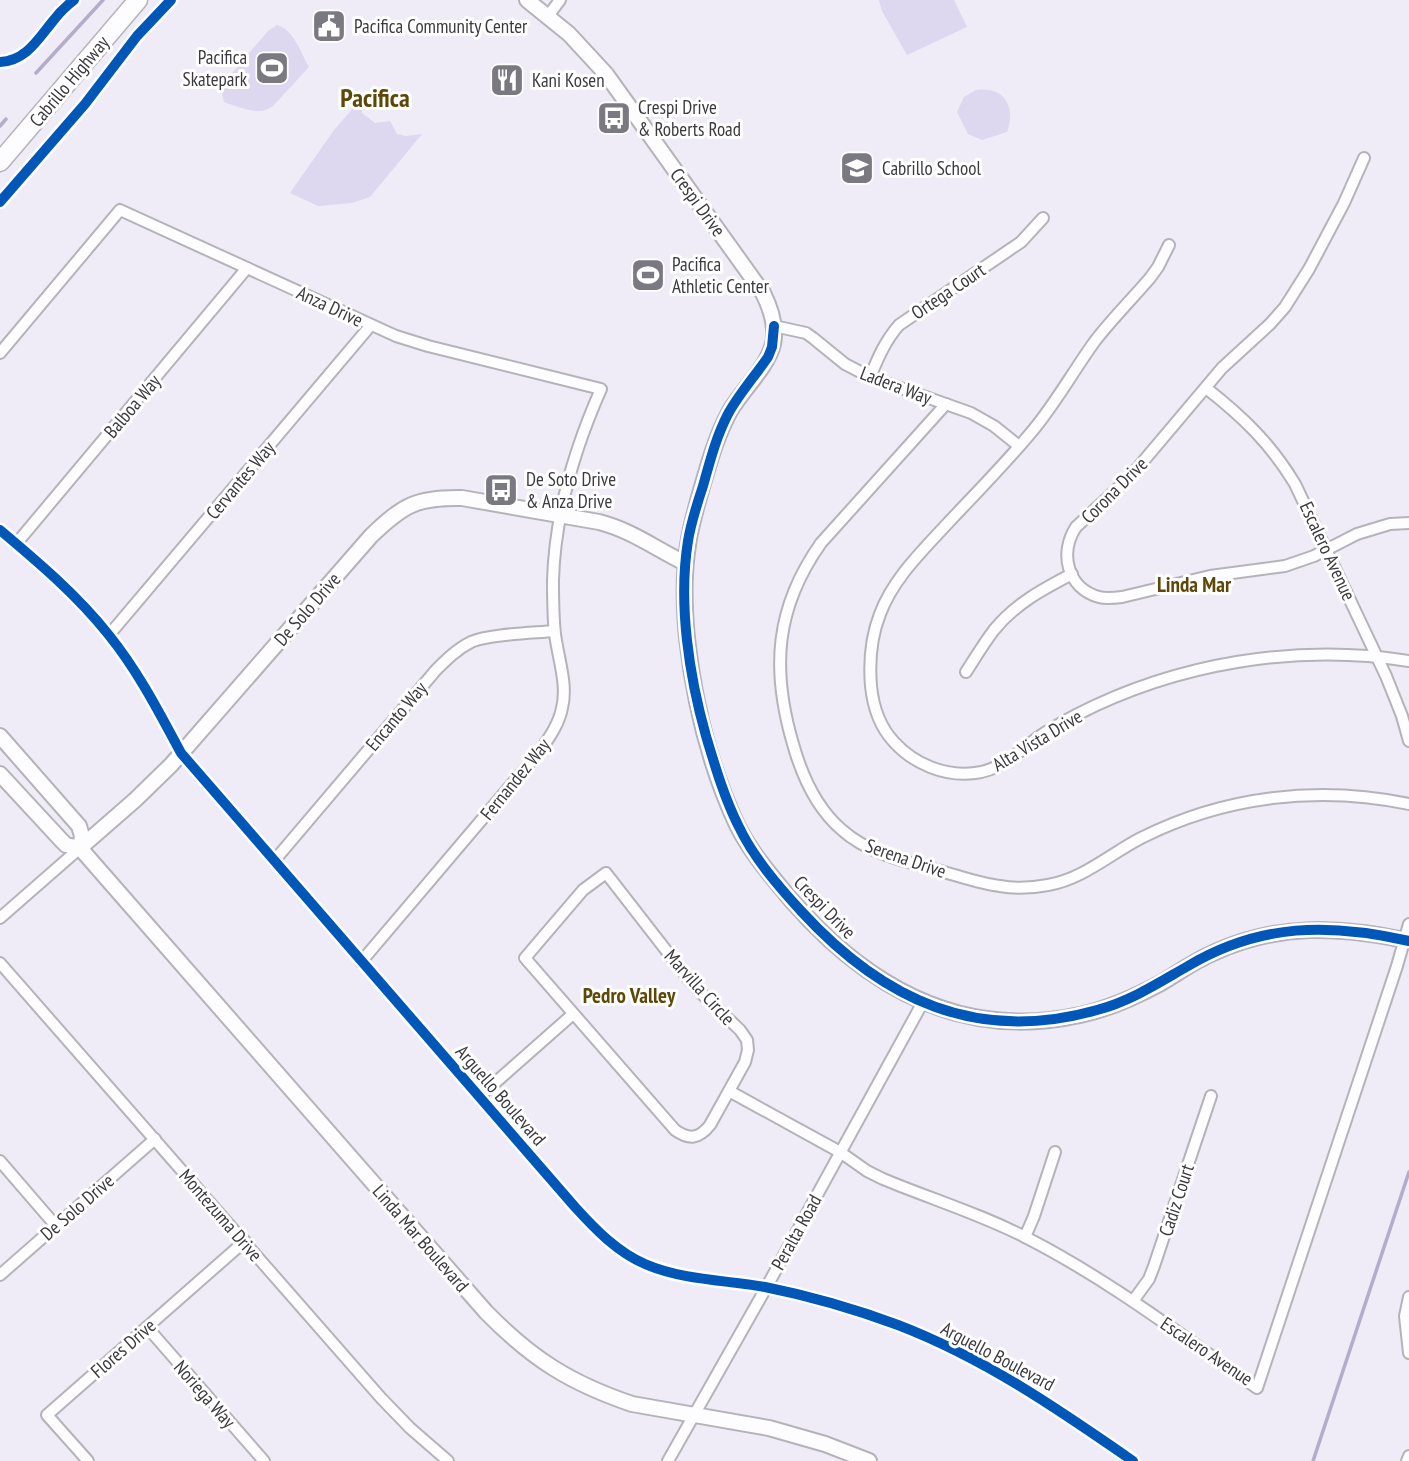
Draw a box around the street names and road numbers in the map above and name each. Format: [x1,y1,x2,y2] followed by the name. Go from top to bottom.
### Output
[24,30,115,131] street label: Cabrillo Highway
[665,163,731,241] street label: Crespi Drive
[906,257,990,324] street label: Ortega Court
[293,280,367,332] street label: Anza Drive
[857,360,936,410] street label: Ladera Way
[99,369,166,443] street label: Balboa Way
[200,435,280,524] street label: Cervantes Way
[1076,452,1152,528] street label: Corona Drive
[1295,498,1361,604] street label: Escalero Avenue
[269,567,345,651] street label: De Solo Drive
[360,676,432,756] street label: Encanto Way
[988,704,1086,776] street label: Alta Vista Drive
[475,733,556,825] street label: Fernandez Way
[863,833,950,883] street label: Serena Drive
[789,870,861,944] street label: Crespi Drive
[660,944,740,1030] street label: Marvilla Circle
[451,1040,551,1150] street label: Arguello Boulevard
[1153,1160,1199,1239] street label: Cadiz Court
[174,1164,268,1266] street label: Montezuma Drive
[35,1169,119,1245] street label: De Solo Drive
[368,1179,474,1297] street label: Linda Mar Boulevard
[766,1190,826,1274] street label: Peralta Road
[1156,1311,1258,1391] street label: Escalero Avenue
[85,1313,161,1383] street label: Flores Drive
[937,1316,1059,1396] street label: Arguello Boulevard
[169,1355,241,1433] street label: Noriega Way

